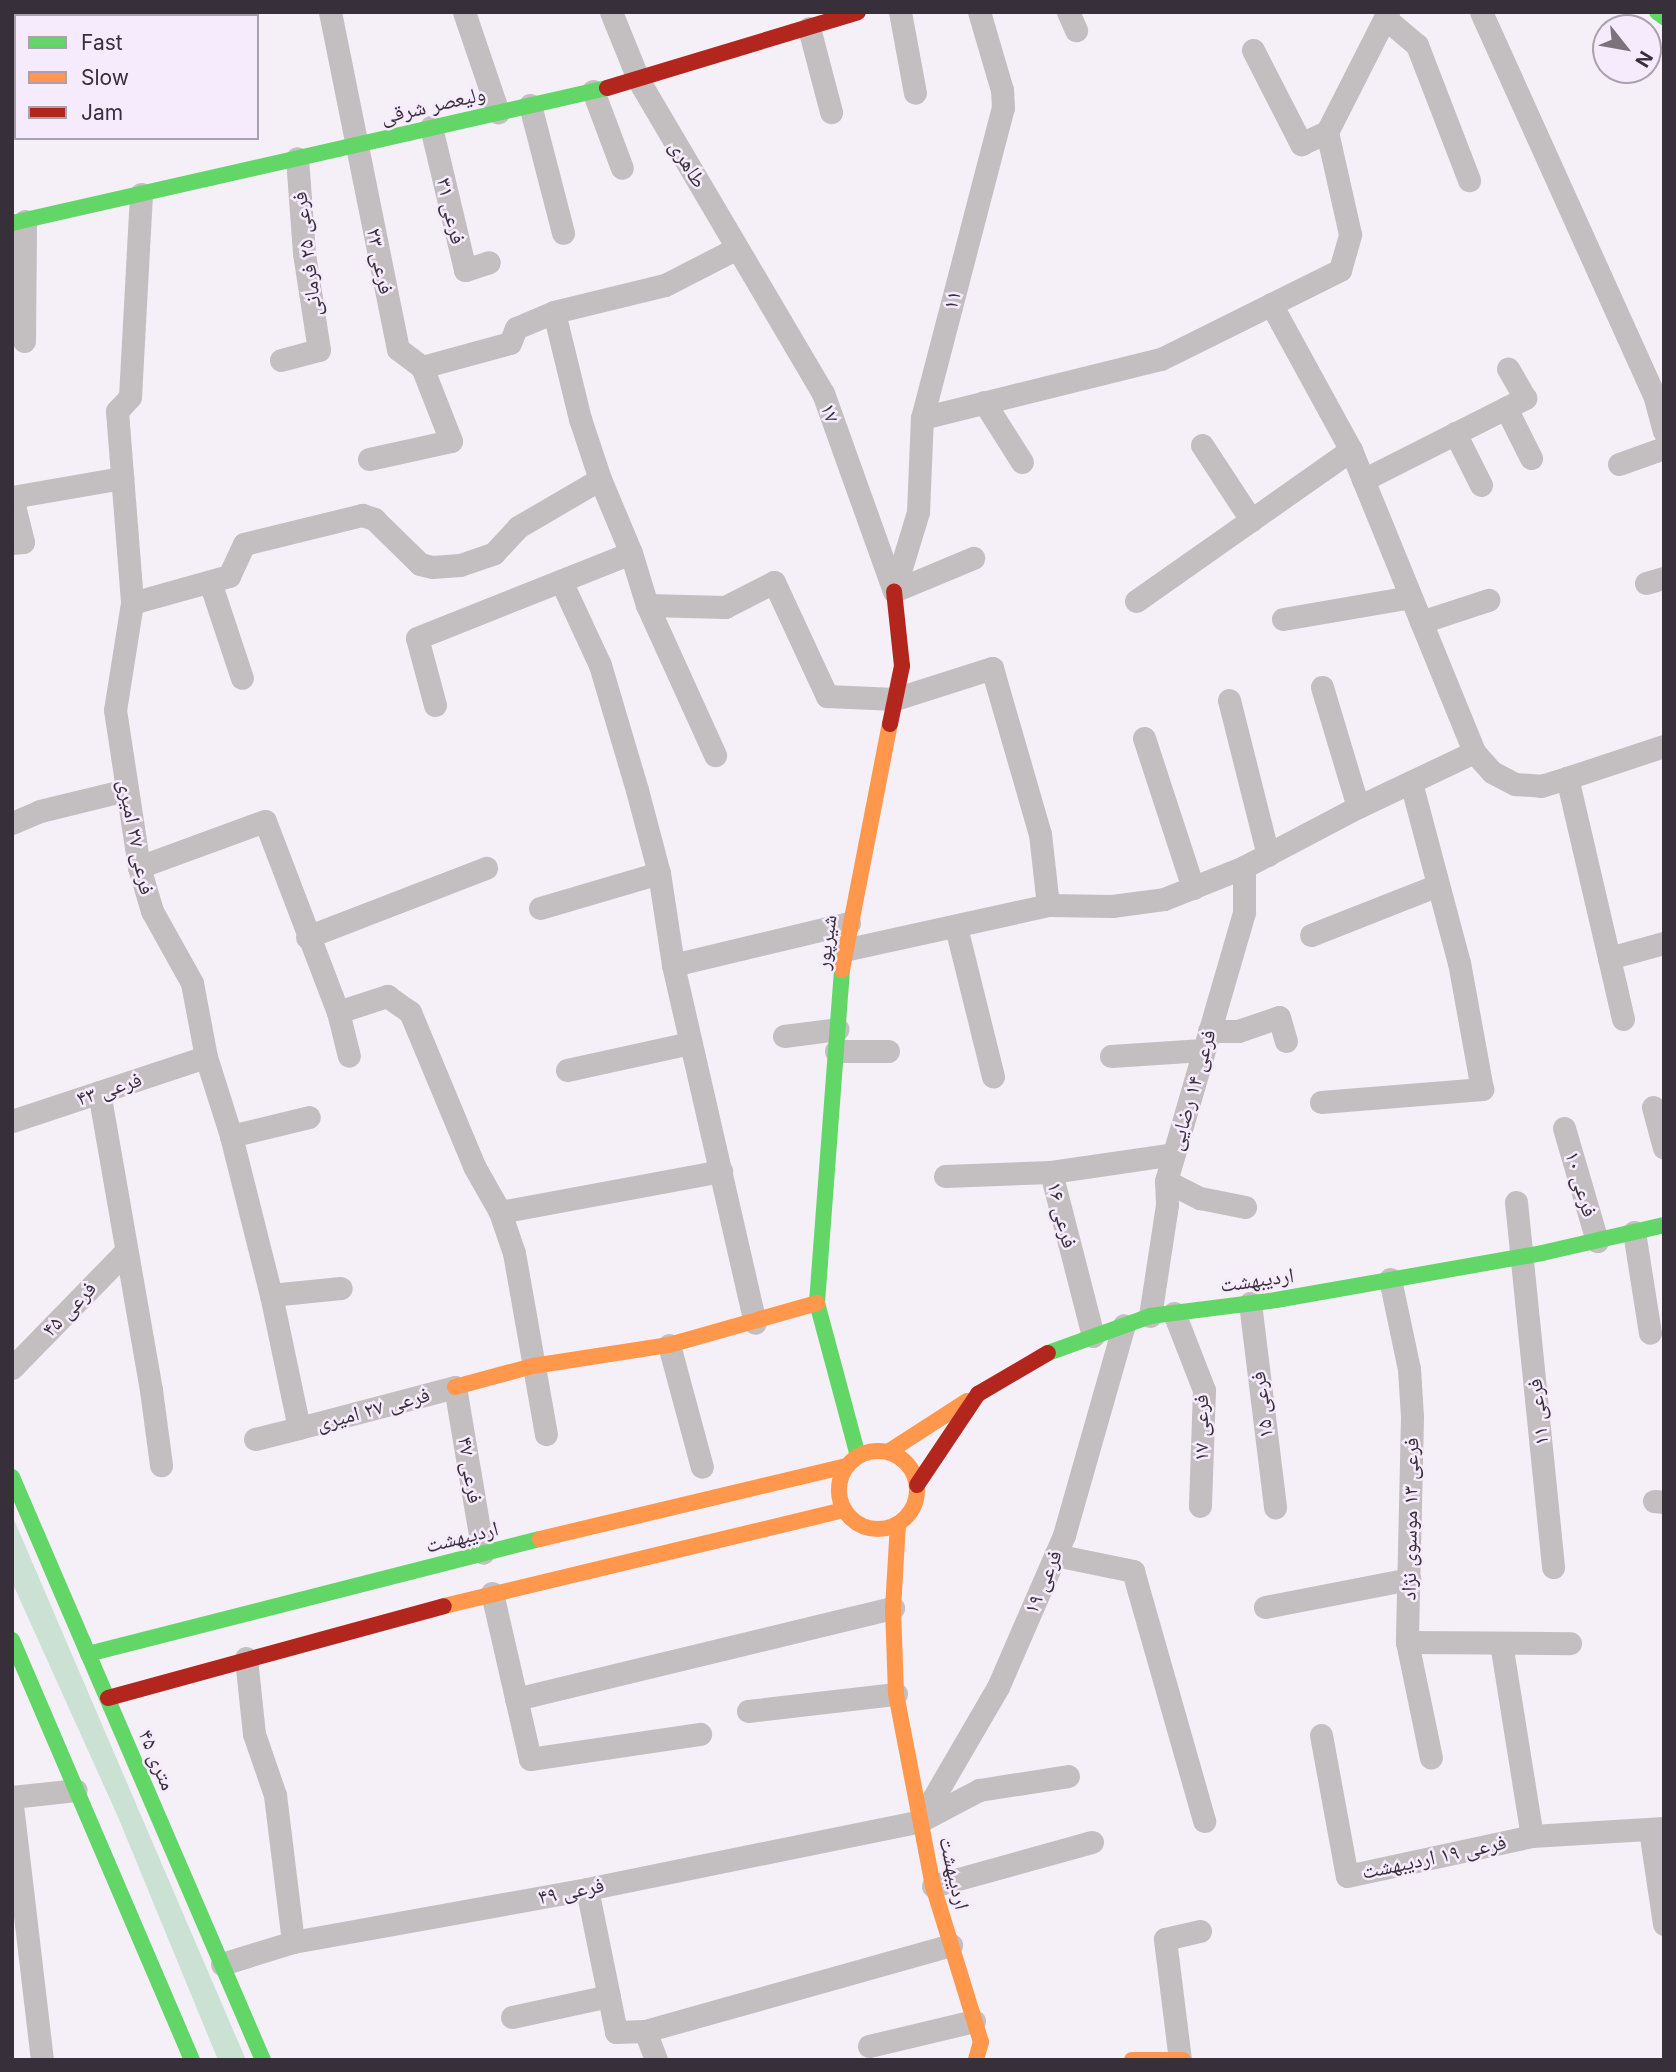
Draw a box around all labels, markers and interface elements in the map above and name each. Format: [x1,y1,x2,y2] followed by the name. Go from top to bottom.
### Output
[14,14,259,140] legend
[1592,14,1662,84] north arrow
[81,30,123,55] text: Fast
[1630,47,1657,71] text: N
[81,65,129,90] text: Slow
[378,81,488,129] street label: ولیعصر شرقی
[81,100,123,125] text: Jam
[664,136,712,192] street label: طاهری
[431,175,471,247] street label: فرعی ۳۱
[287,190,327,318] street label: فرعی ۲۵ فرمانی
[361,226,399,296] street label: فرعی ۲۳
[937,288,967,312] street label: ۱۱
[815,400,845,426] street label: ۱۷
[113,777,159,897] street label: فرعی ۲۷ امیری
[810,913,842,971] street label: شیرپور
[1163,1027,1221,1153] street label: فرعی ۱۴ رضایی
[73,1067,145,1111] street label: فرعی ۴۳
[1560,1148,1602,1220] street label: فرعی ۱۰
[1042,1179,1082,1251] street label: فرعی ۱۶
[1219,1262,1295,1298] street label: اردیبهشت
[37,1276,101,1342] street label: فرعی ۴۵
[1245,1370,1279,1440] street label: فرعی ۱۵
[1522,1377,1554,1447] street label: فرعی ۱۱
[313,1382,433,1436] street label: فرعی ۲۷ امیری
[1188,1394,1214,1462] street label: فرعی ۱۷
[452,1435,488,1505] street label: فرعی ۴۷
[1396,1437,1424,1601] street label: فرعی ۱‍۳ موسوی نژاد
[423,1516,501,1558] street label: اردیبهشت
[1018,1546,1068,1618] street label: فرعی ۱۹
[133,1726,181,1794] street label: ۴۵ متری
[1359,1829,1509,1885] street label: فرعی ۱۹ اردیبهشت
[933,1834,975,1912] street label: اردیبهشت
[536,1872,606,1910] street label: فرعی ۴۹

